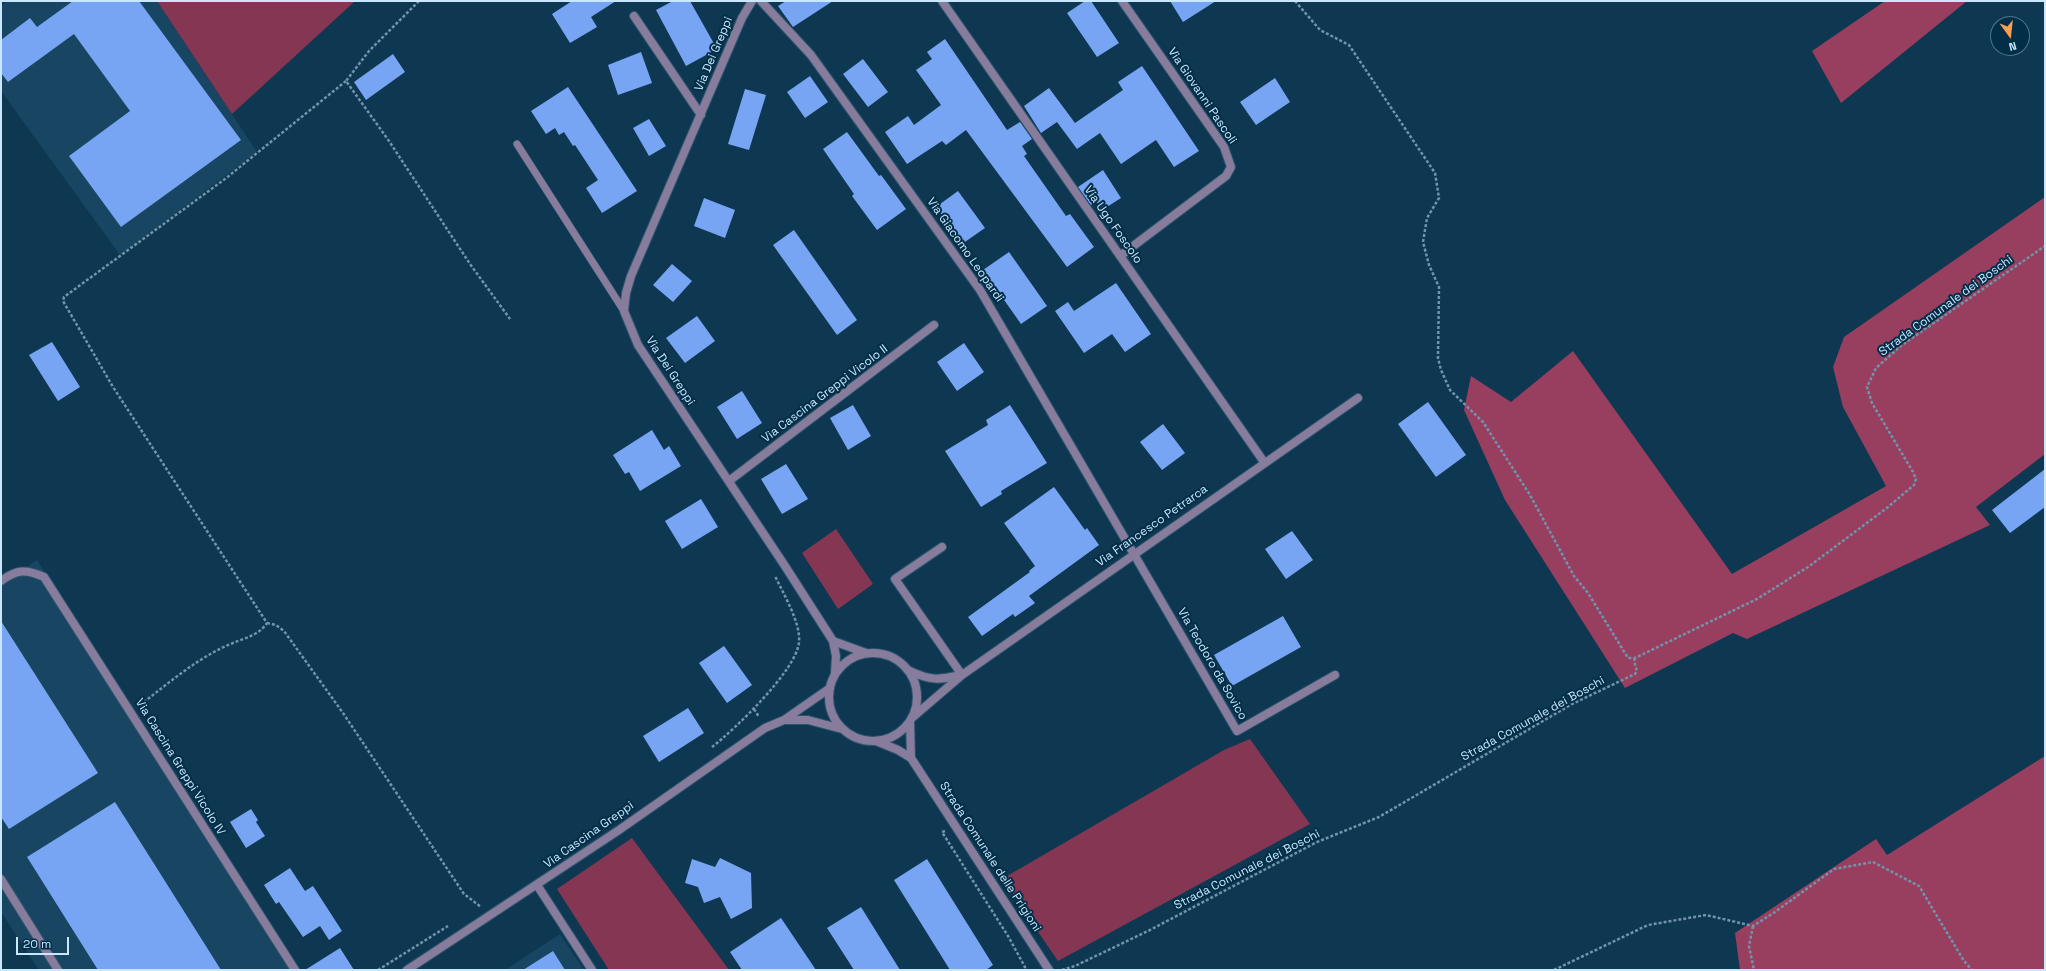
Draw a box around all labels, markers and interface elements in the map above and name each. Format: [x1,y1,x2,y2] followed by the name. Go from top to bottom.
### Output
[692,15,736,93] street label: Via Dei Greppi
[1990,16,2030,56] north arrow
[2007,39,2018,54] text: N
[1164,45,1240,147] street label: Via Giovanni Pascoli
[1081,183,1145,267] street label: Via Ugo Foscolo
[924,195,1006,305] street label: Via Giacomo Leopardi
[1876,253,2016,359] street label: Strada Comunale dei Boschi
[642,334,698,408] street label: Via Dei Greppi
[759,342,891,446] street label: Via Cascina Greppi Vicolo II
[1094,482,1210,570] street label: Via Francesco Petrarca
[1174,605,1250,723] street label: Via Teodoro da Sovico
[1459,674,1607,764] street label: Strada Comunale dei Boschi
[132,696,228,838] street label: Via Cascina Greppi Vicolo IV
[936,779,1044,935] street label: Strada Comunale delle Prigioni
[541,799,637,871] street label: Via Cascina Greppi
[1172,827,1322,913] street label: Strada Comunale dei Boschi
[18,929,71,955] scale bar
[23,936,51,952] text: 20 m

